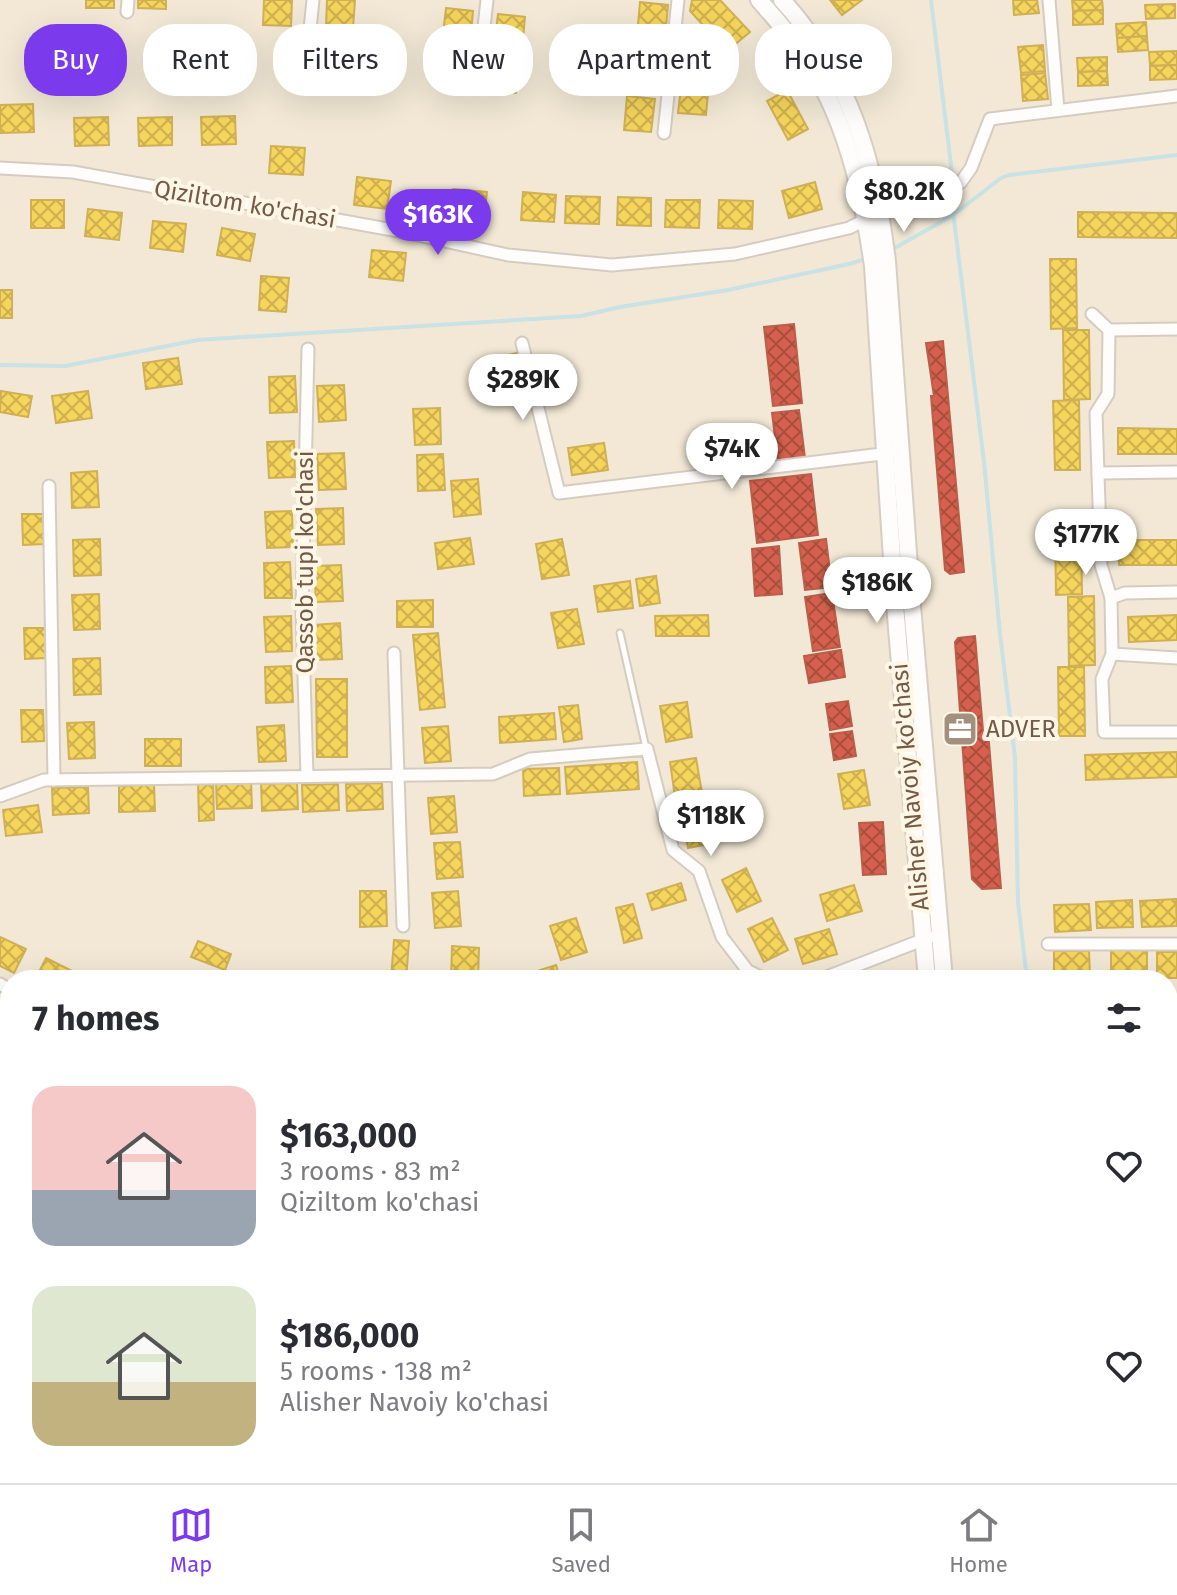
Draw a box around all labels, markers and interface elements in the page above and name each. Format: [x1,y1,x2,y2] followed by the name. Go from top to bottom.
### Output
[24,24,127,96] chip: Buy
[143,24,257,96] chip: Rent
[273,24,407,96] chip: Filters
[423,24,533,96] chip: New
[549,24,739,96] chip: Apartment
[755,24,892,96] chip: House
[839,166,969,234] pin: $80.2K
[152,174,338,234] street label: Qiziltom ko'chasi
[864,176,944,207] text: $80.2K
[382,189,494,257] pin: $163K
[403,199,473,230] text: $163K
[467,354,579,422] pin: $289K
[486,364,560,395] text: $289K
[685,423,779,491] pin: $74K
[704,433,760,464] text: $74K
[291,450,319,674] street label: Qassob tupi ko'chasi
[1030,509,1142,577] pin: $177K
[1053,519,1119,550] text: $177K
[821,557,933,625] pin: $186K
[841,567,913,598] text: $186K
[885,662,935,912] street label: Alisher Navoiy ko'chasi
[941,710,979,748] office icon: ADVER
[986,715,1056,743] place label: ADVER
[655,790,767,858] pin: $118K
[677,800,745,831] text: $118K
[1102,996,1146,1040] icon: filters
[32,998,159,1039] text: 7 homes
[280,1115,417,1156] text: $163,000
[96,1118,192,1214] icon: home
[1102,1144,1146,1188] icon: heart
[280,1156,461,1187] text: 3 rooms · 83 m²
[280,1187,479,1218] text: Qiziltom ko'chasi
[280,1315,420,1356] text: $186,000
[96,1318,192,1414] icon: home
[1102,1344,1146,1388] icon: heart
[280,1356,472,1387] text: 5 rooms · 138 m²
[280,1387,549,1418] text: Alisher Navoiy ko'chasi
[169,1503,213,1578] tab: Map
[551,1503,611,1578] tab: Saved
[949,1503,1008,1578] tab: Home

